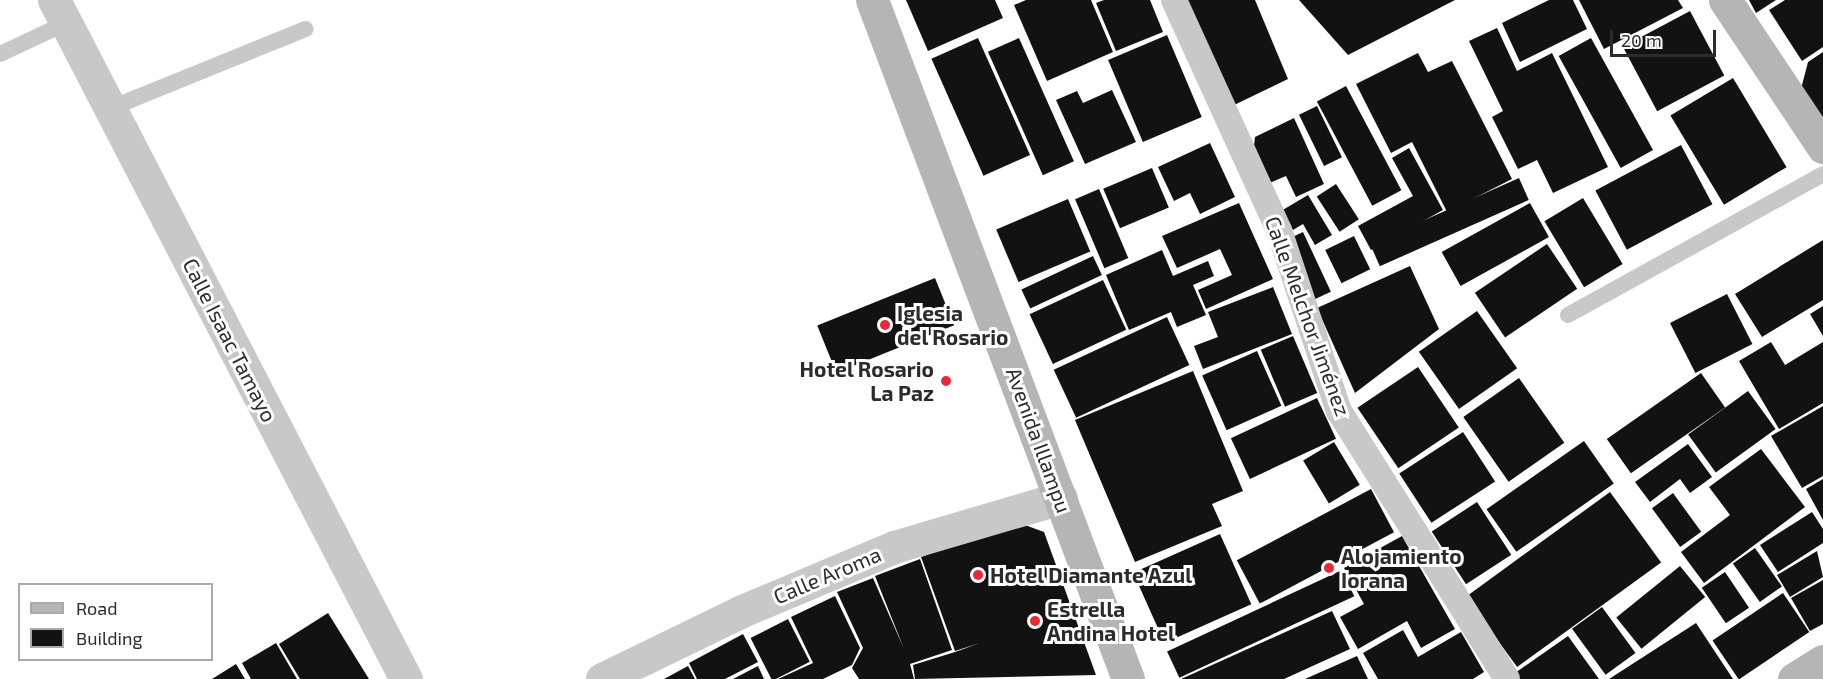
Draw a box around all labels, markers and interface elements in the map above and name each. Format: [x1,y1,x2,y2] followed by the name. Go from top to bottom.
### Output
[1613,18,1720,56] scale bar
[1621,29,1662,51] text: 20 m
[1260,212,1356,420] street label: Calle Melchor Jiménez
[178,254,282,426] street label: Calle Isaac Tamayo
[897,300,1009,350] place label: Iglesia del Rosario
[878,318,892,332] marker: Iglesia del Rosario
[799,356,934,406] place label: Hotel Rosario La Paz
[1001,364,1077,516] street label: Avenida Illampu
[939,374,953,388] marker: Hotel Rosario La Paz
[769,541,885,609] street label: Calle Aroma
[1341,543,1462,593] place label: Alojamiento Iorana
[1322,561,1336,575] marker: Alojamiento Iorana
[990,562,1193,588] place label: Hotel Diamante Azul
[971,568,985,582] marker: Hotel Diamante Azul
[18,583,213,661] legend
[1047,596,1175,646] place label: Estrella Andina Hotel
[76,597,117,619] text: Road
[1028,614,1042,628] marker: Estrella Andina Hotel
[76,627,143,649] text: Building

